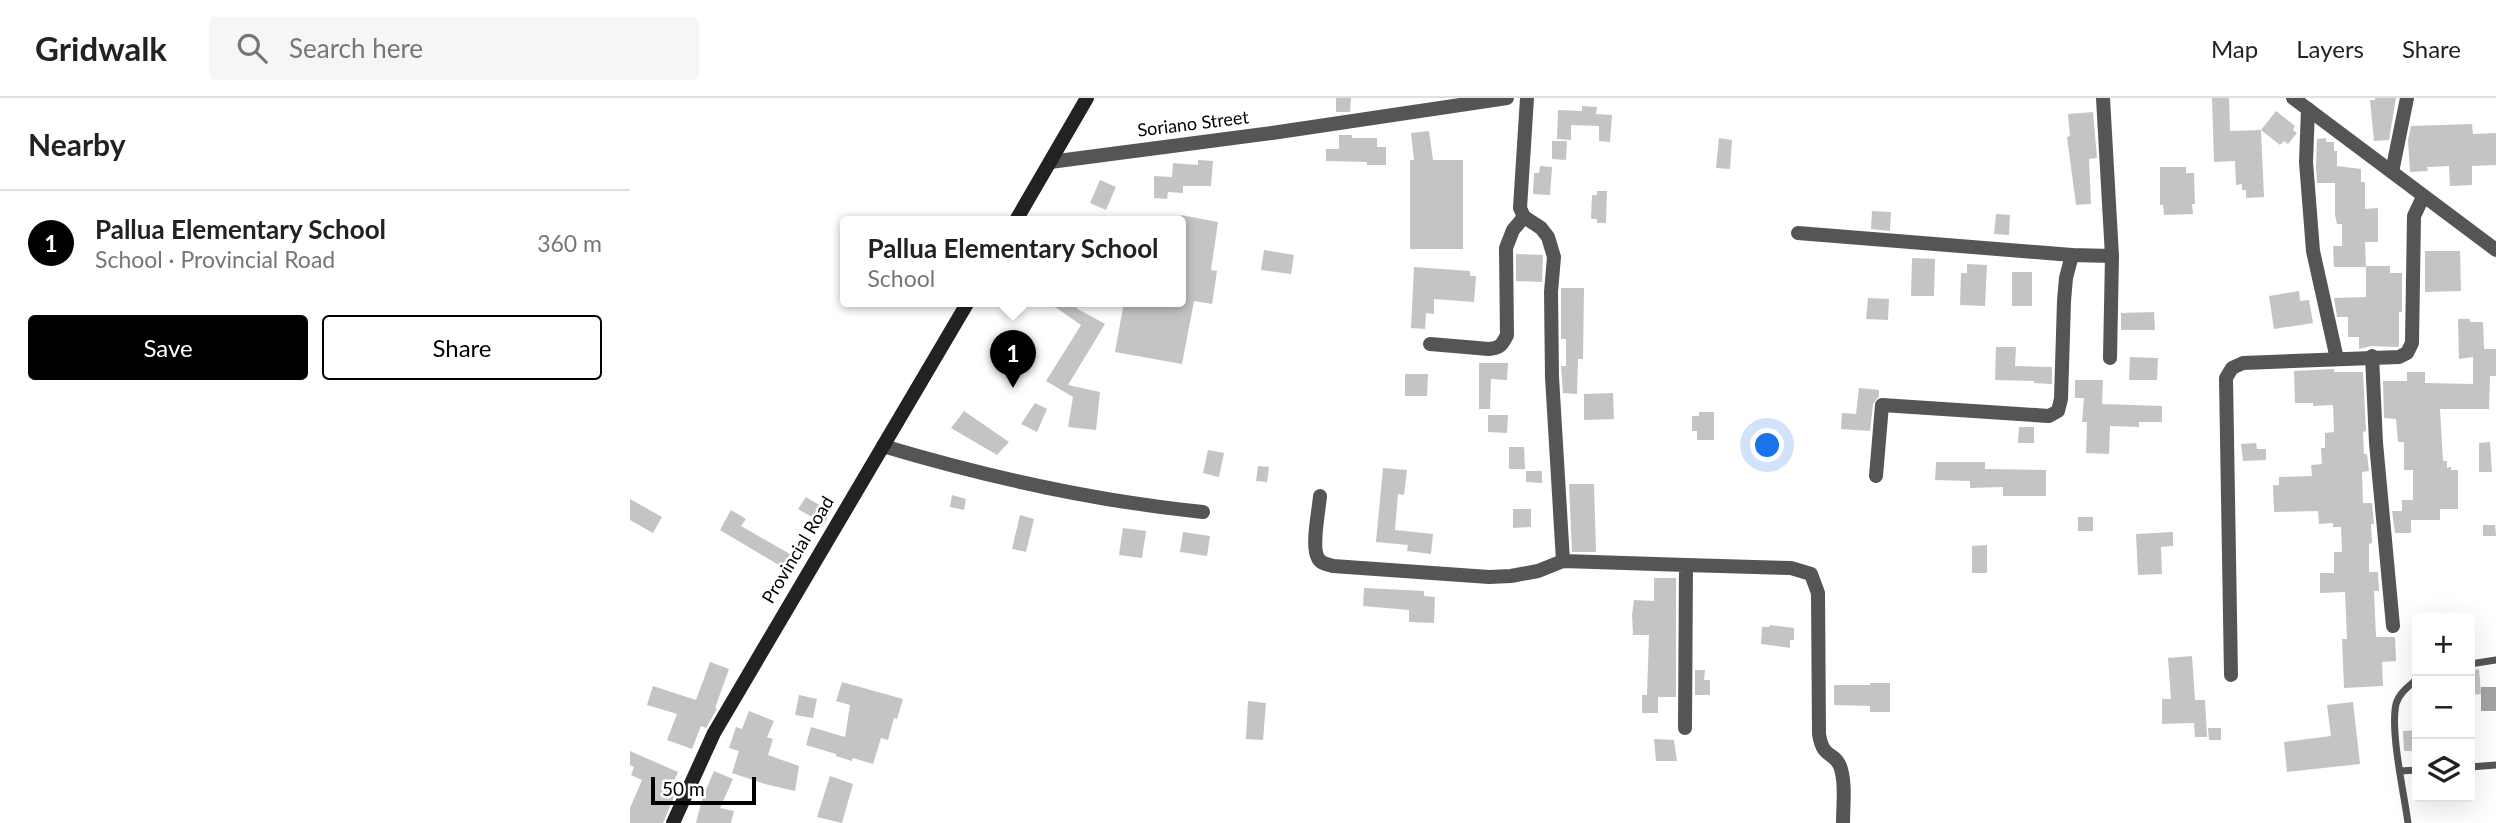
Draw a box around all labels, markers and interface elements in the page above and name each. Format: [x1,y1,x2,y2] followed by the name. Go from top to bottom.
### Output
[209,17,699,80] search box
[35,28,167,68] text: Gridwalk
[233,29,271,67] icon: search
[289,32,423,64] text: Search here
[2211,34,2258,63] text: Map
[2296,34,2364,63] text: Layers
[2402,34,2461,63] text: Share
[1136,105,1250,141] street label: Soriano Street
[28,126,126,162] text: Nearby
[95,213,386,245] text: Pallua Elementary School
[840,216,1186,307] popup
[44,229,58,257] text: 1
[537,229,602,257] text: 360 m
[867,232,1159,264] text: Pallua Elementary School
[95,245,335,273] text: School · Provincial Road
[867,264,935,292] text: School
[28,315,308,380] button: Save
[322,315,602,380] button: Share
[990,330,1036,388] pin: 1
[1750,428,1784,462] your location
[757,492,838,607] street label: Provincial Road
[2412,613,2475,802] map controls
[2412,613,2475,676] button: +
[2412,676,2475,739] button: −
[2412,739,2475,802] button: layers
[651,774,756,806] scale bar
[662,777,705,800] text: 50 m

